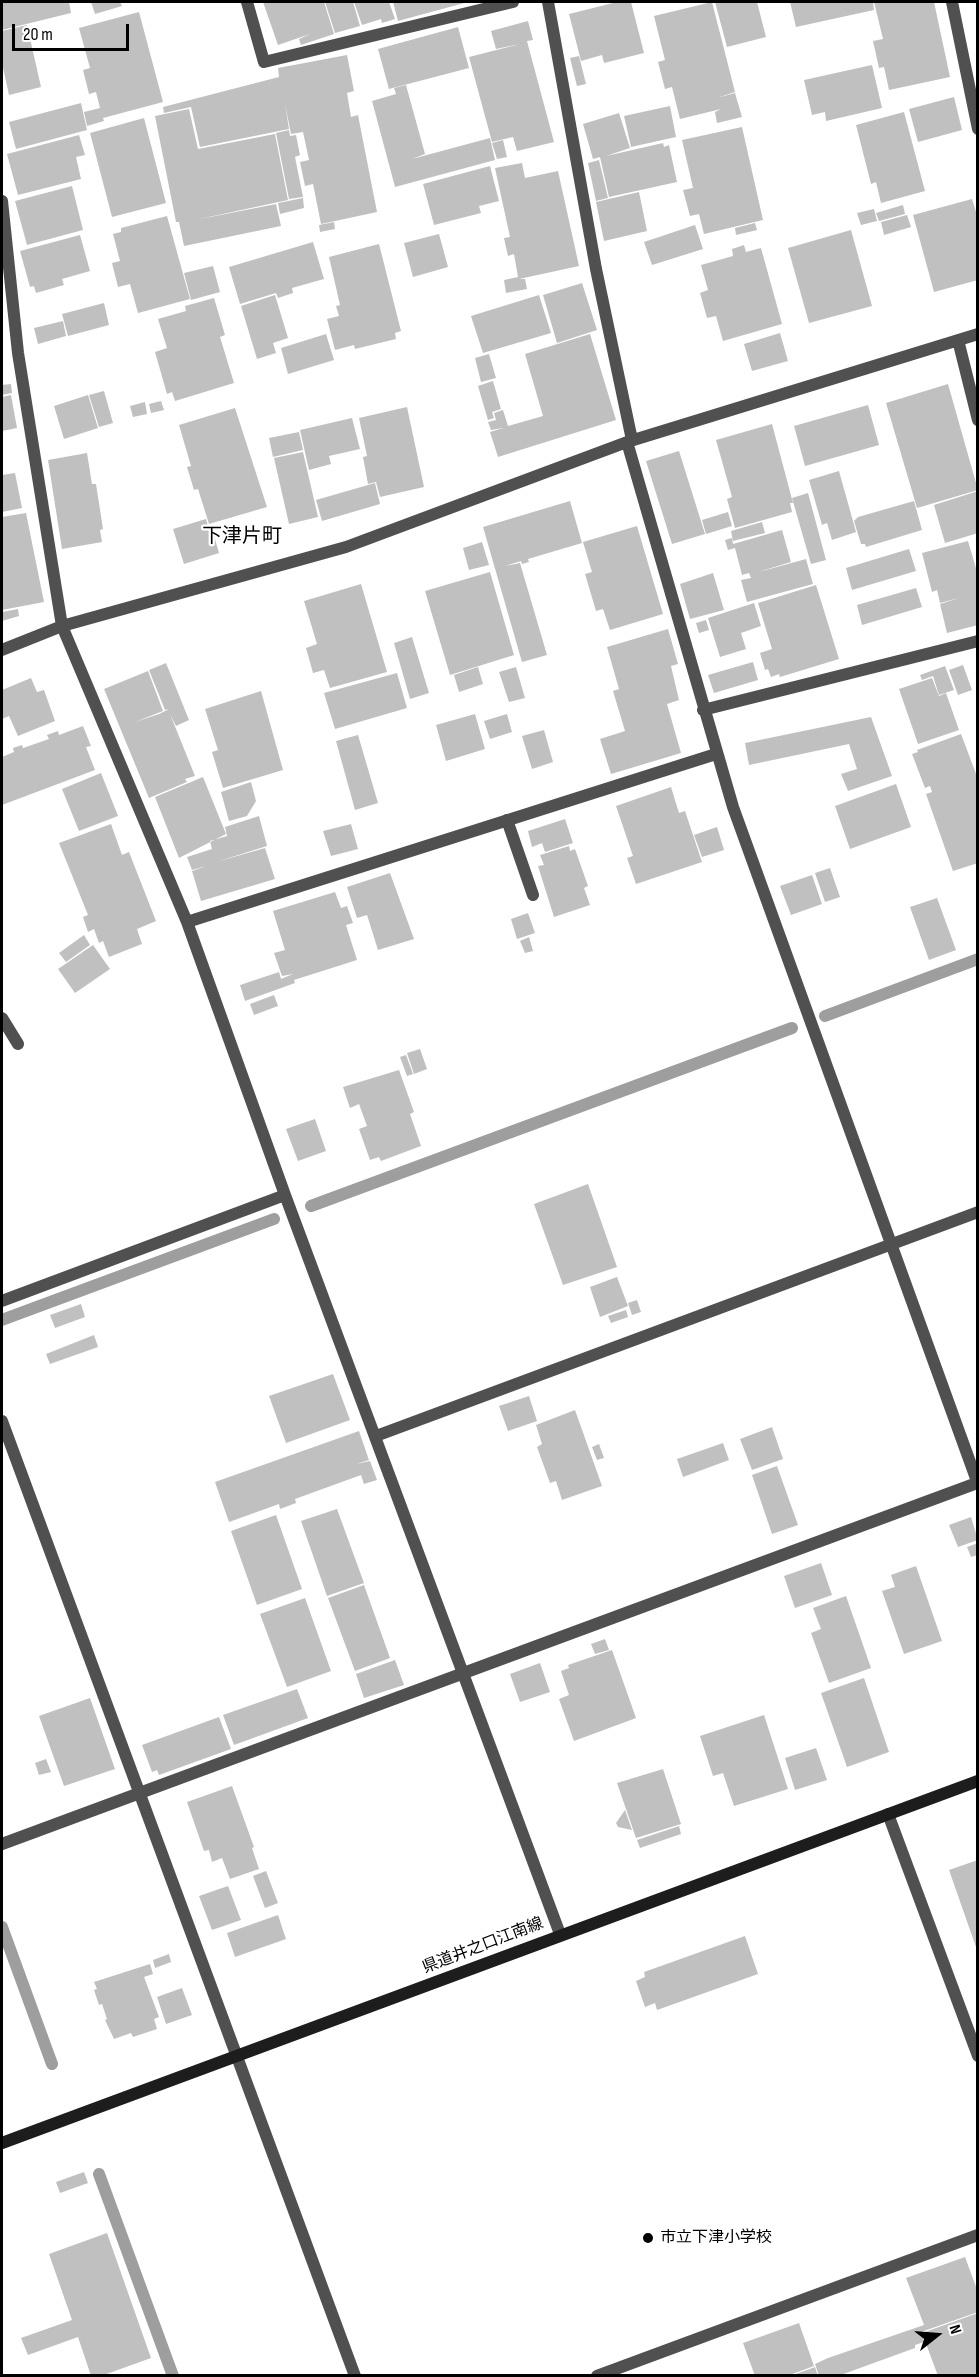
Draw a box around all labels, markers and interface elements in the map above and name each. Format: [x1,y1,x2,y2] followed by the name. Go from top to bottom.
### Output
[15,12,132,50] scale bar
[23,24,53,45] text: 20 m
[202,525,282,549] district label: 下津片町
[420,1914,546,1978] street label: 県道井之口江南線
[660,2228,772,2248] place label: 市立下津小学校
[641,2231,655,2245] marker: 市立下津小学校
[907,2305,967,2365] north arrow
[944,2323,965,2336] text: N

